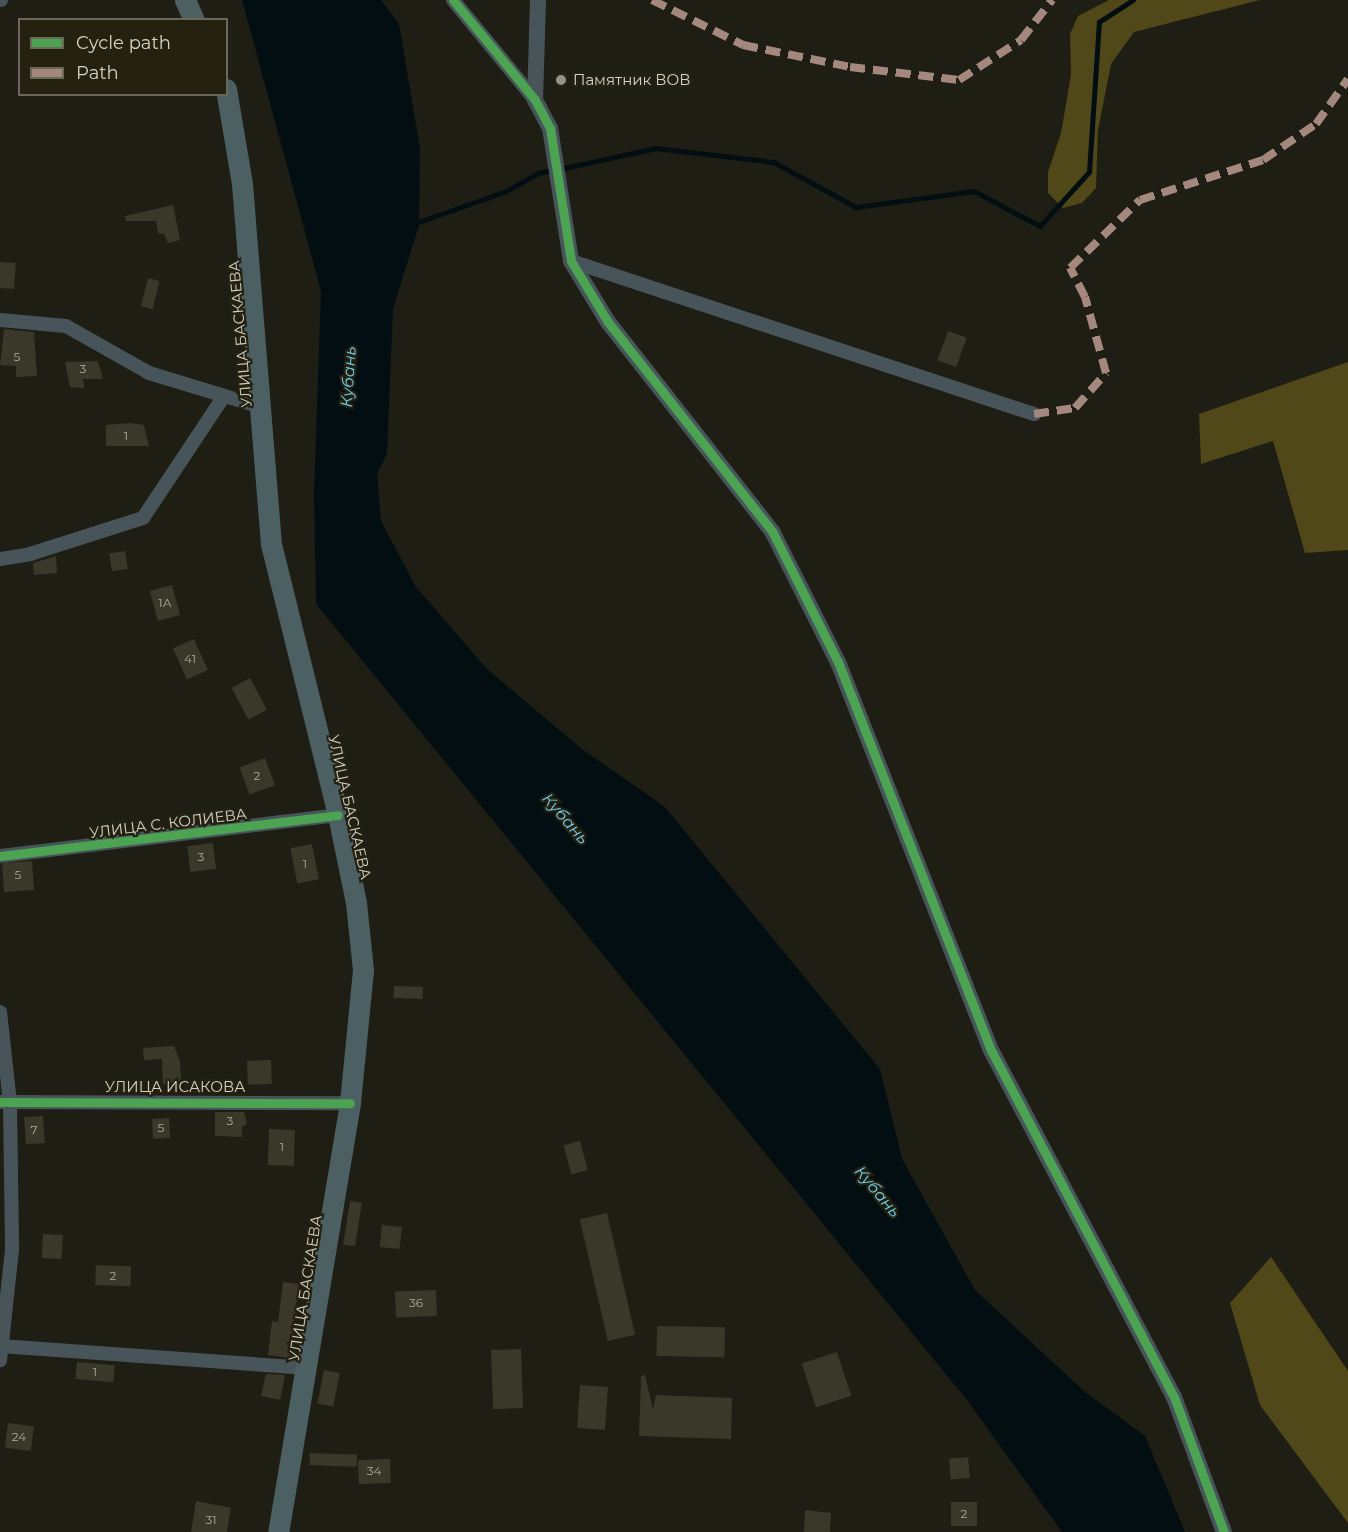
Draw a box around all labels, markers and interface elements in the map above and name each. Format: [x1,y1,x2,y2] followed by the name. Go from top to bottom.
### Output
[18,18,228,96] legend
[76,32,171,54] text: Cycle path
[76,62,119,84] text: Path
[573,71,690,89] place label: Памятник ВОВ
[554,73,568,87] marker: Памятник ВОВ
[225,260,255,408] street label: УЛИЦА БАСКАЕВА
[337,346,361,408] water label: Кубань
[14,350,20,364] house number: 5
[80,362,86,376] house number: 3
[124,429,128,443] house number: 1
[158,596,172,610] house number: 1А
[184,652,196,666] house number: 41
[325,733,375,881] street label: УЛИЦА БАСКАЕВА
[254,769,260,783] house number: 2
[538,790,592,848] water label: Кубань
[88,804,248,842] street label: УЛИЦА С. КОЛИЕВА
[198,850,204,864] house number: 3
[303,857,307,871] house number: 1
[15,868,21,882] house number: 5
[105,1078,245,1096] street label: УЛИЦА ИСАКОВА
[227,1114,233,1128] house number: 3
[158,1121,164,1135] house number: 5
[30,1123,38,1137] house number: 7
[280,1140,284,1154] house number: 1
[850,1162,904,1222] water label: Кубань
[285,1214,325,1362] street label: УЛИЦА БАСКАЕВА
[110,1269,116,1283] house number: 2
[409,1296,423,1310] house number: 36
[93,1365,97,1379] house number: 1
[12,1430,26,1444] house number: 24
[367,1464,381,1478] house number: 34
[961,1507,967,1521] house number: 2
[205,1513,217,1527] house number: 31

